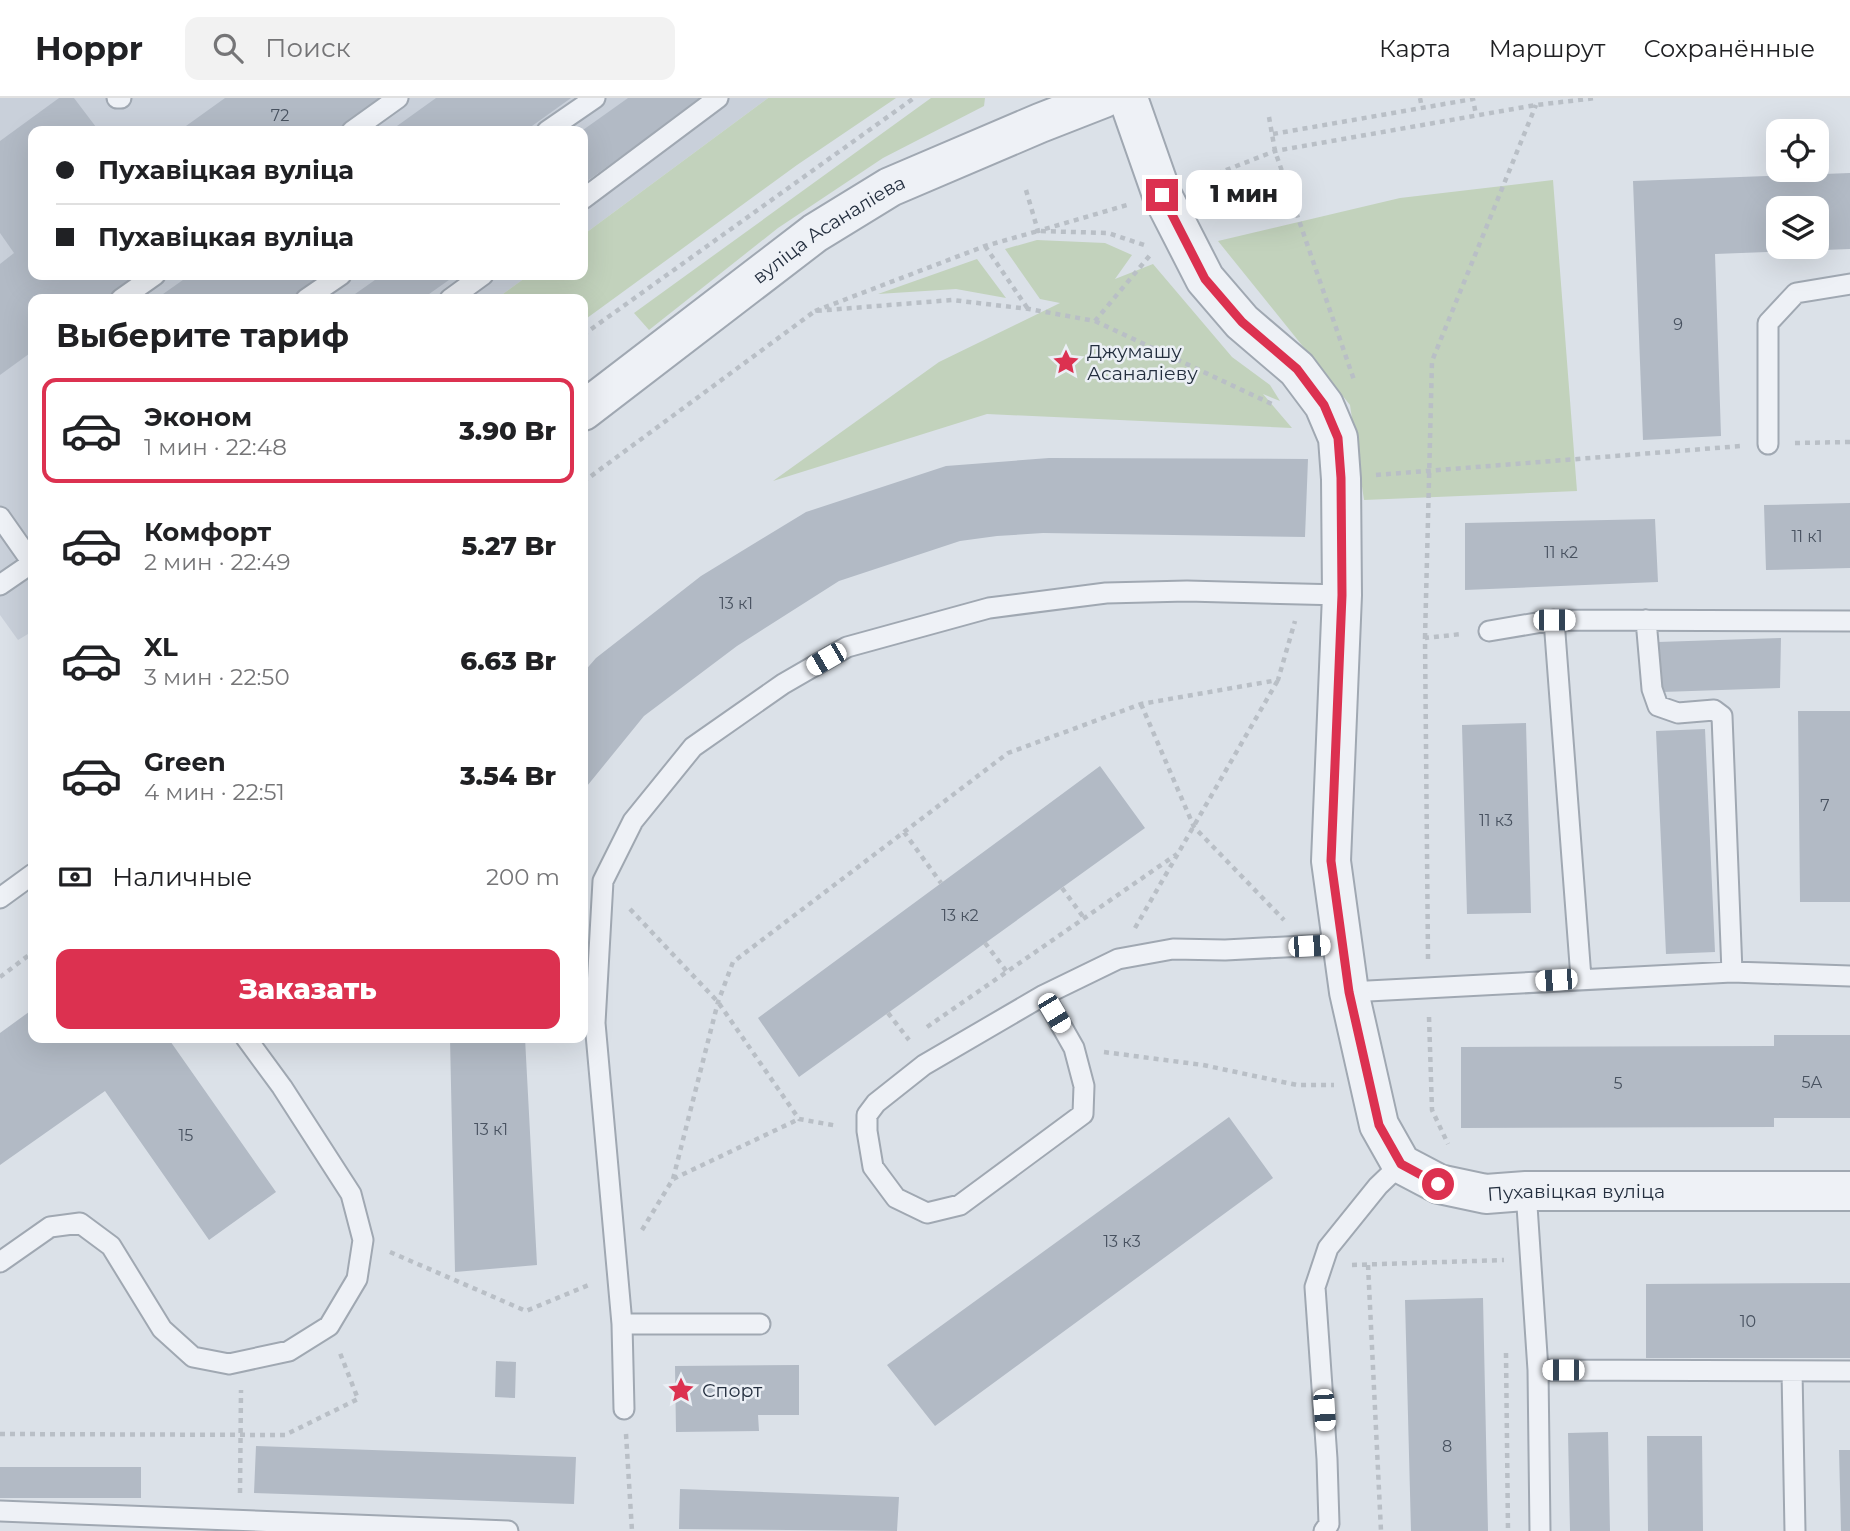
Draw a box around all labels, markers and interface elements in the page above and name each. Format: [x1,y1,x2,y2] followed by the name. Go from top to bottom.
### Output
[185,17,675,80] search box
[35,28,143,68] text: Hoppr
[209,29,247,67] icon: search
[265,32,351,64] text: Поиск
[1379,34,1451,63] text: Карта
[1489,34,1605,63] text: Маршрут
[1643,34,1815,63] text: Сохранённые
[271,106,289,125] house number: 72
[1766,119,1829,259] map controls
[1766,119,1829,182] button: locate
[98,154,354,186] text: Пухавіцкая вуліца
[748,170,909,288] street label: вуліца Асаналіева
[1186,170,1302,220] callout: 1 мин
[1146,179,1178,211] route end
[1210,180,1278,208] text: 1 мин
[1766,196,1829,259] button: layers
[98,221,354,253] text: Пухавіцкая вуліца
[1673,315,1683,334] house number: 9
[56,316,349,355] text: Выберите тариф
[1087,340,1198,385] place label: Джумашу Асаналіеву
[1051,347,1081,377] place icon: Джумашу Асаналіеву
[60,399,123,462] icon: car
[144,401,252,433] text: Эконом
[459,415,556,447] text: 3.90 Br
[144,433,287,461] text: 1 мин · 22:48
[60,514,123,577] icon: car
[144,516,271,548] text: Комфорт
[1792,527,1822,546] house number: 11 к1
[462,530,556,562] text: 5.27 Br
[1544,543,1578,562] house number: 11 к2
[144,548,291,576] text: 2 мин · 22:49
[719,594,753,613] house number: 13 к1
[1534,610,1576,631] car
[60,629,123,692] icon: car
[144,631,178,663] text: XL
[803,639,850,679] car
[460,645,556,677] text: 6.63 Br
[144,663,290,691] text: 3 мин · 22:50
[60,744,123,807] icon: car
[144,746,226,778] text: Green
[460,760,556,792] text: 3.54 Br
[144,778,285,806] text: 4 мин · 22:51
[1820,796,1830,815] house number: 7
[1479,811,1513,830] house number: 11 к3
[56,858,94,896] icon: cash
[112,861,252,893] text: Наличные
[486,863,560,891] text: 200 m
[941,906,979,925] house number: 13 к2
[1288,934,1331,958] car
[56,949,560,1029] button: Заказать
[1535,968,1578,992] car
[1035,990,1074,1036] car
[1802,1073,1823,1092] house number: 5А
[1613,1074,1623,1093] house number: 5
[474,1120,508,1139] house number: 13 к1
[179,1126,193,1145] house number: 15
[1422,1168,1454,1200] route start
[1486,1180,1665,1205] street label: Пухавіцкая вуліца
[1103,1232,1141,1251] house number: 13 к3
[1740,1312,1756,1331] house number: 10
[1543,1360,1585,1381] car
[666,1375,696,1405] place icon: Спорт
[702,1379,762,1402] place label: Спорт
[1313,1388,1336,1432] car
[1442,1437,1452,1456] house number: 8

